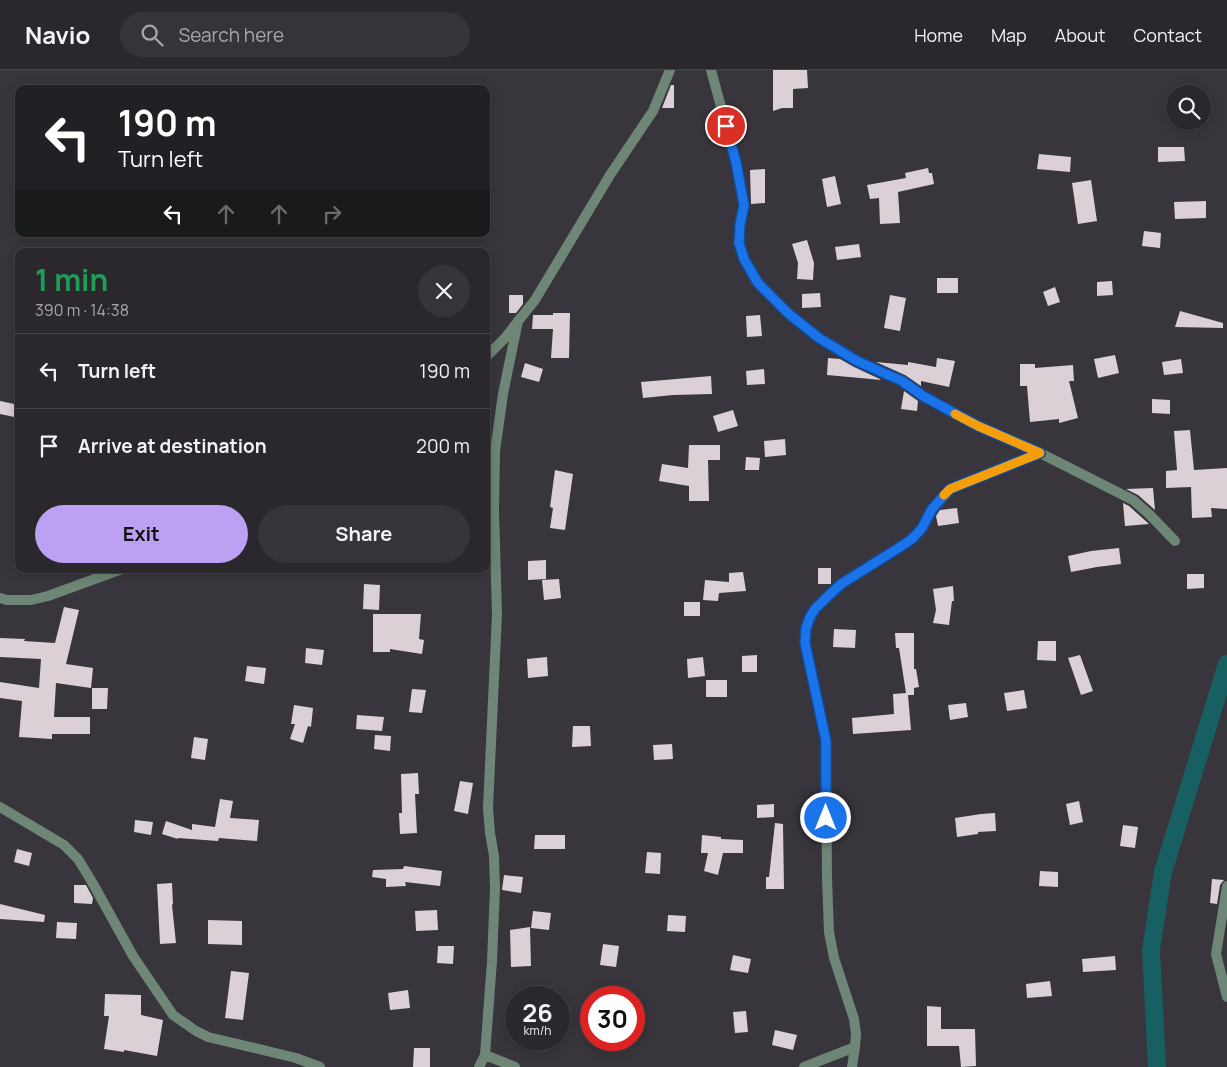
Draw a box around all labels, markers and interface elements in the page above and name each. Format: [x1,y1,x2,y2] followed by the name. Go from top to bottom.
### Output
[120,12,470,57] search box
[25,18,90,51] text: Navio
[138,21,166,49] icon: search
[178,22,284,48] text: Search here
[914,23,963,47] text: Home
[991,23,1027,47] text: Map
[1055,23,1105,47] text: About
[1133,23,1202,47] text: Contact
[1166,85,1211,130] map controls
[1166,85,1211,130] button: search
[118,99,217,147] text: 190 m
[35,105,100,170] icon: left
[705,105,747,147] pin
[712,112,740,140] icon: arrive
[118,144,203,174] text: Turn left
[159,200,187,228] icon: left
[212,200,240,228] icon: ahead
[265,200,293,228] icon: ahead
[318,200,346,228] icon: right
[35,259,108,300] text: 1 min
[418,265,470,317] button: close
[35,299,129,321] text: 390 m · 14:38
[35,357,63,385] icon: left
[78,358,156,384] text: Turn left
[419,358,470,384] text: 190 m
[35,432,63,460] icon: arrive
[78,433,267,459] text: Arrive at destination
[416,433,470,459] text: 200 m
[35,505,248,563] button: Exit
[258,505,470,563] button: Share
[799,791,851,843] position arrow
[580,986,645,1051] speed limit sign: 30
[522,995,553,1030] text: 26
[524,1022,551,1039] text: km/h

